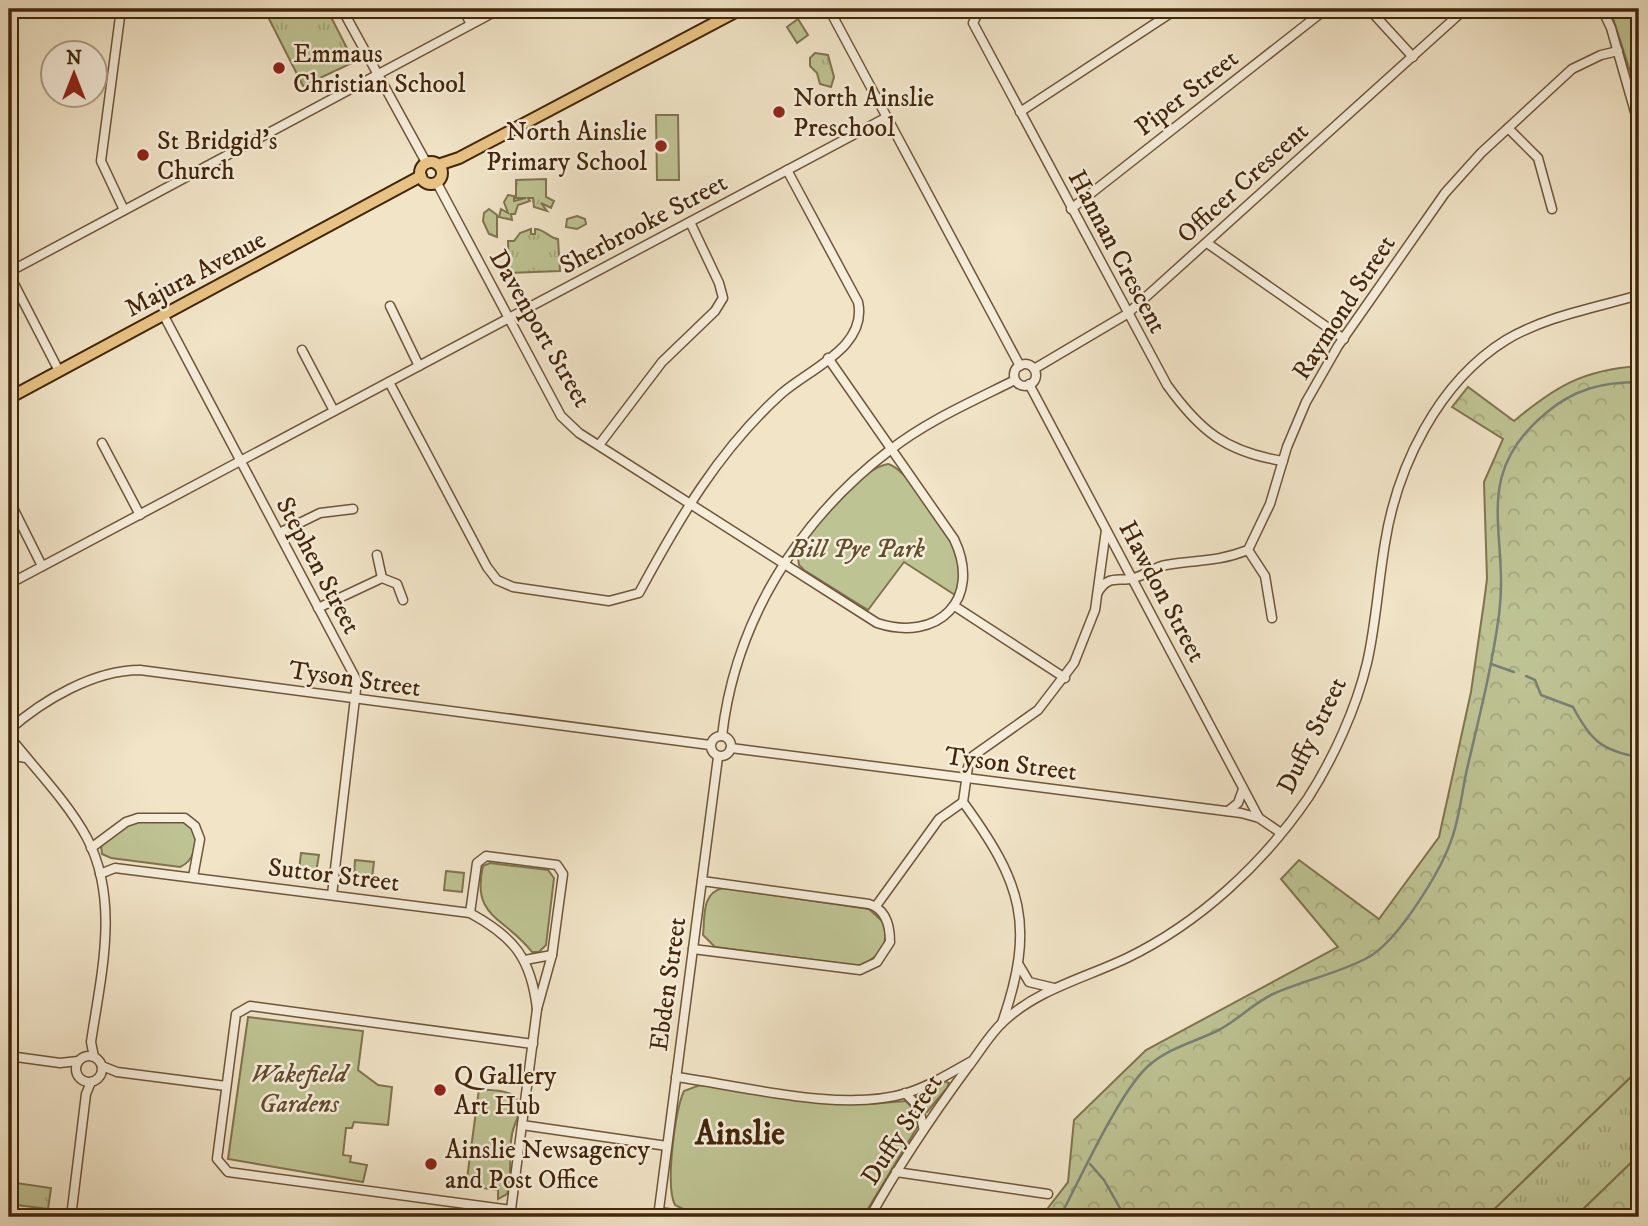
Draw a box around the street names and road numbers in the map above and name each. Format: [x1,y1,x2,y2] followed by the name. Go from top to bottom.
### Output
[1129,43,1245,144] street label: Piper Street
[1170,115,1316,251] street label: Officer Crescent
[1060,164,1174,339] street label: Hannan Crescent
[554,166,733,282] street label: Sherbrooke Street
[120,223,272,325] street label: Majura Avenue
[1285,229,1403,386] street label: Raymond Street
[481,244,598,414] street label: Davenport Street
[268,491,368,640] street label: Stephen Street
[1111,515,1213,668] street label: Hawdon Street
[287,654,423,705] street label: Tyson Street
[1270,672,1355,799] street label: Duffy Street
[943,740,1079,789] street label: Tyson Street
[266,851,401,900] street label: Suttor Street
[643,915,694,1053] street label: Ebden Street
[854,1068,950,1192] street label: Duffy Street

